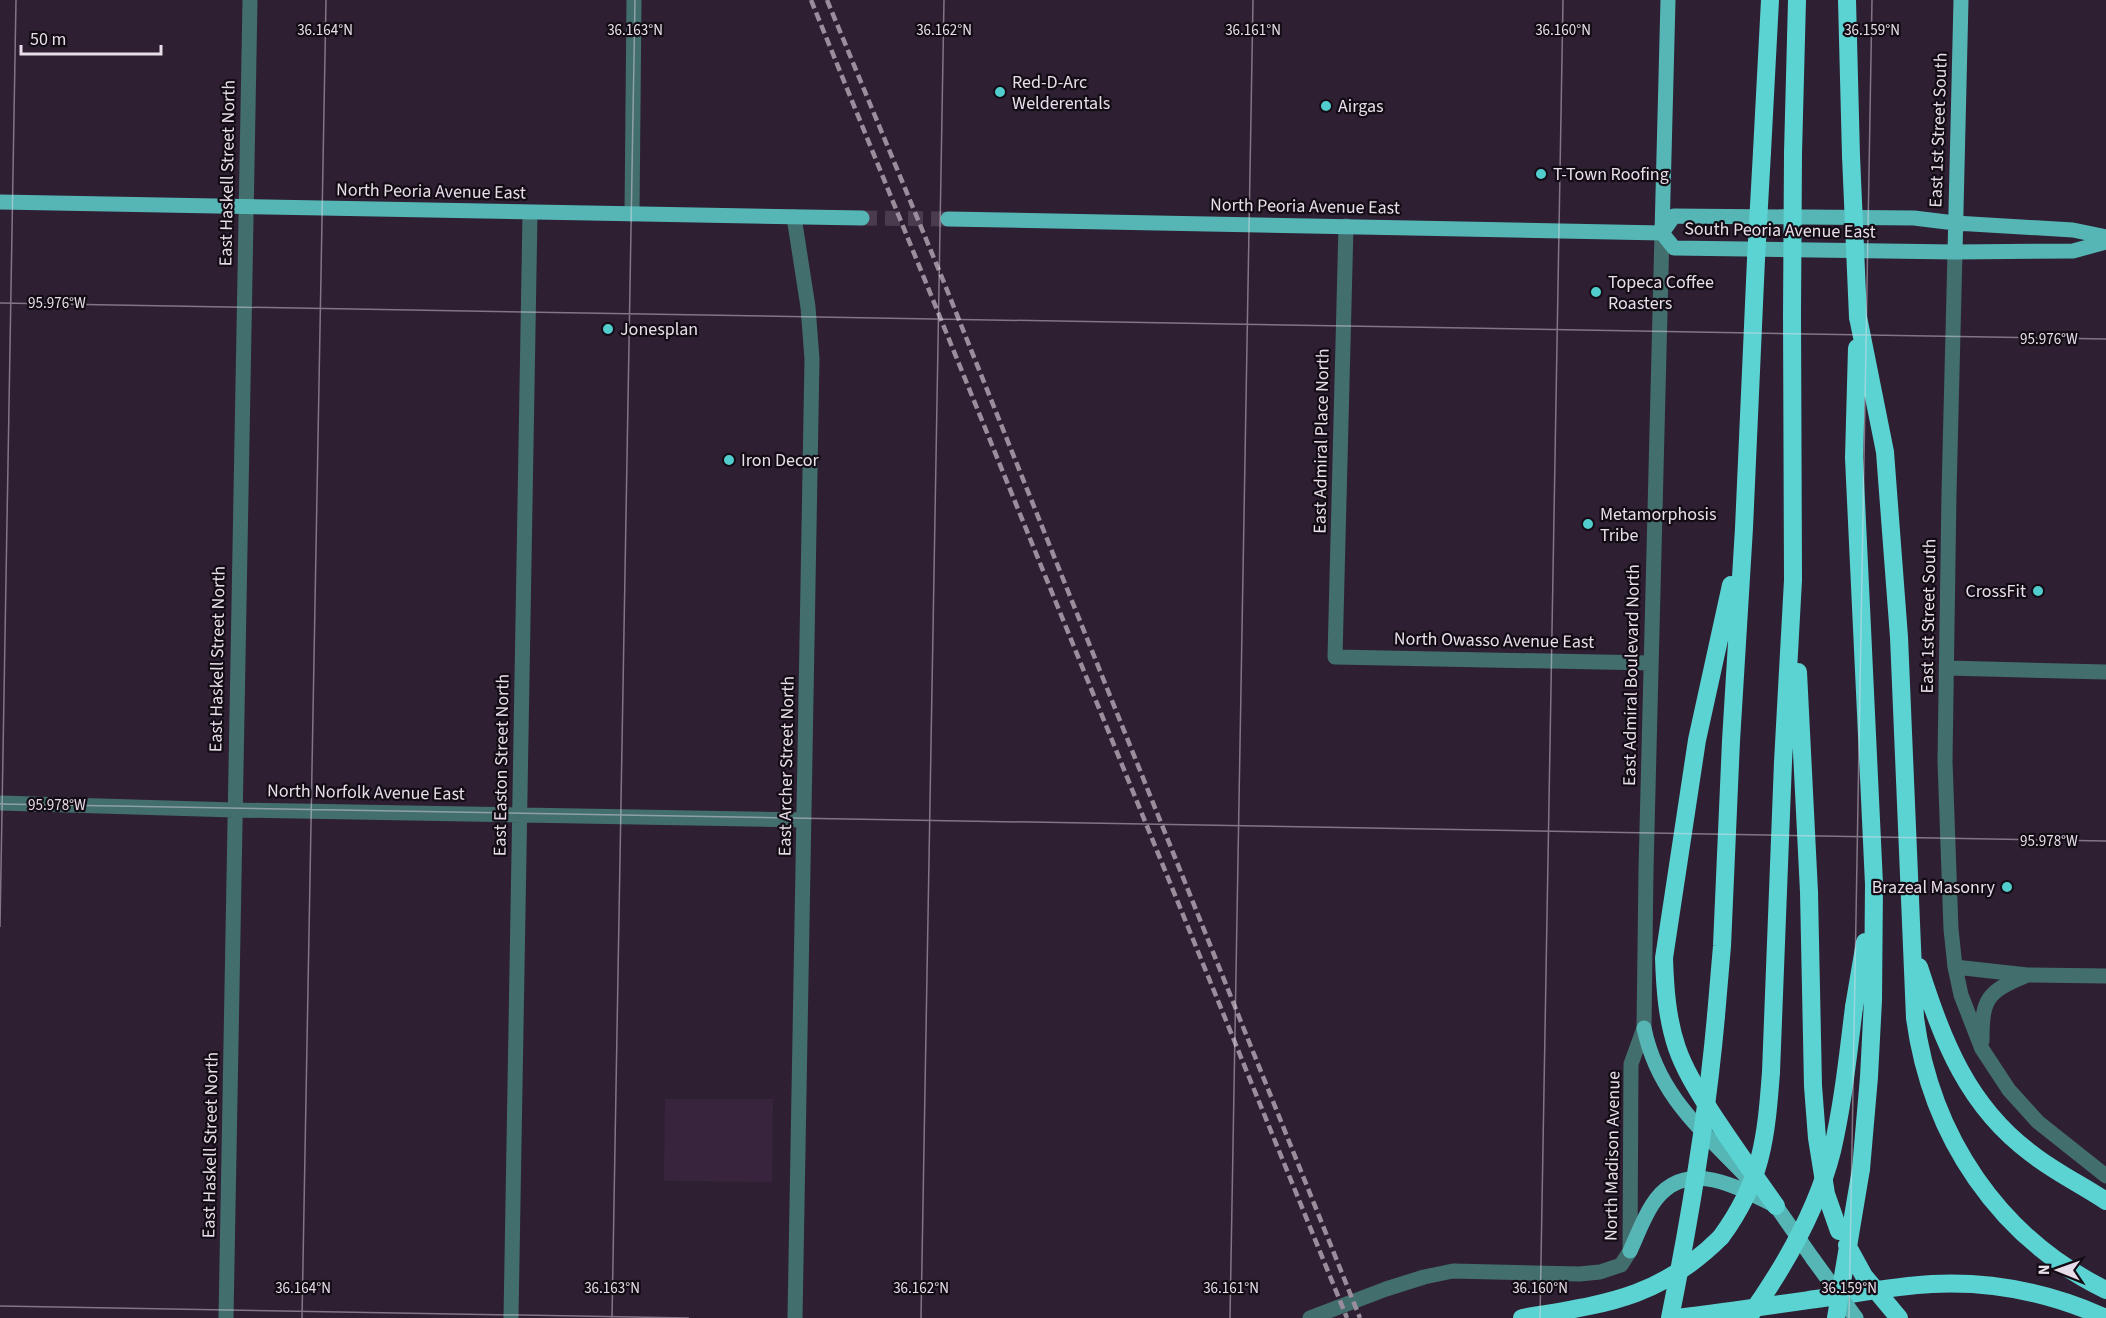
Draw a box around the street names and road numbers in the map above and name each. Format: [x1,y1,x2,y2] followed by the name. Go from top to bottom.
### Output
[1923,52,1954,208] street label: East 1st Street South
[213,80,242,266] street label: East Haskell Street North
[336,177,526,206] street label: North Peoria Avenue East
[1210,192,1400,221] street label: North Peoria Avenue East
[1684,216,1876,245] street label: South Peoria Avenue East
[1307,348,1336,534] street label: East Admiral Place North
[1915,538,1942,694] street label: East 1st Street South
[1617,564,1646,786] street label: East Admiral Boulevard North
[203,566,232,752] street label: East Haskell Street North
[1394,626,1594,655] street label: North Owasso Avenue East
[487,674,516,856] street label: East Easton Street North
[772,676,801,856] street label: East Archer Street North
[267,778,465,807] street label: North Norfolk Avenue East
[196,1052,225,1238] street label: East Haskell Street North
[1599,1071,1626,1241] street label: North Madison Avenue

